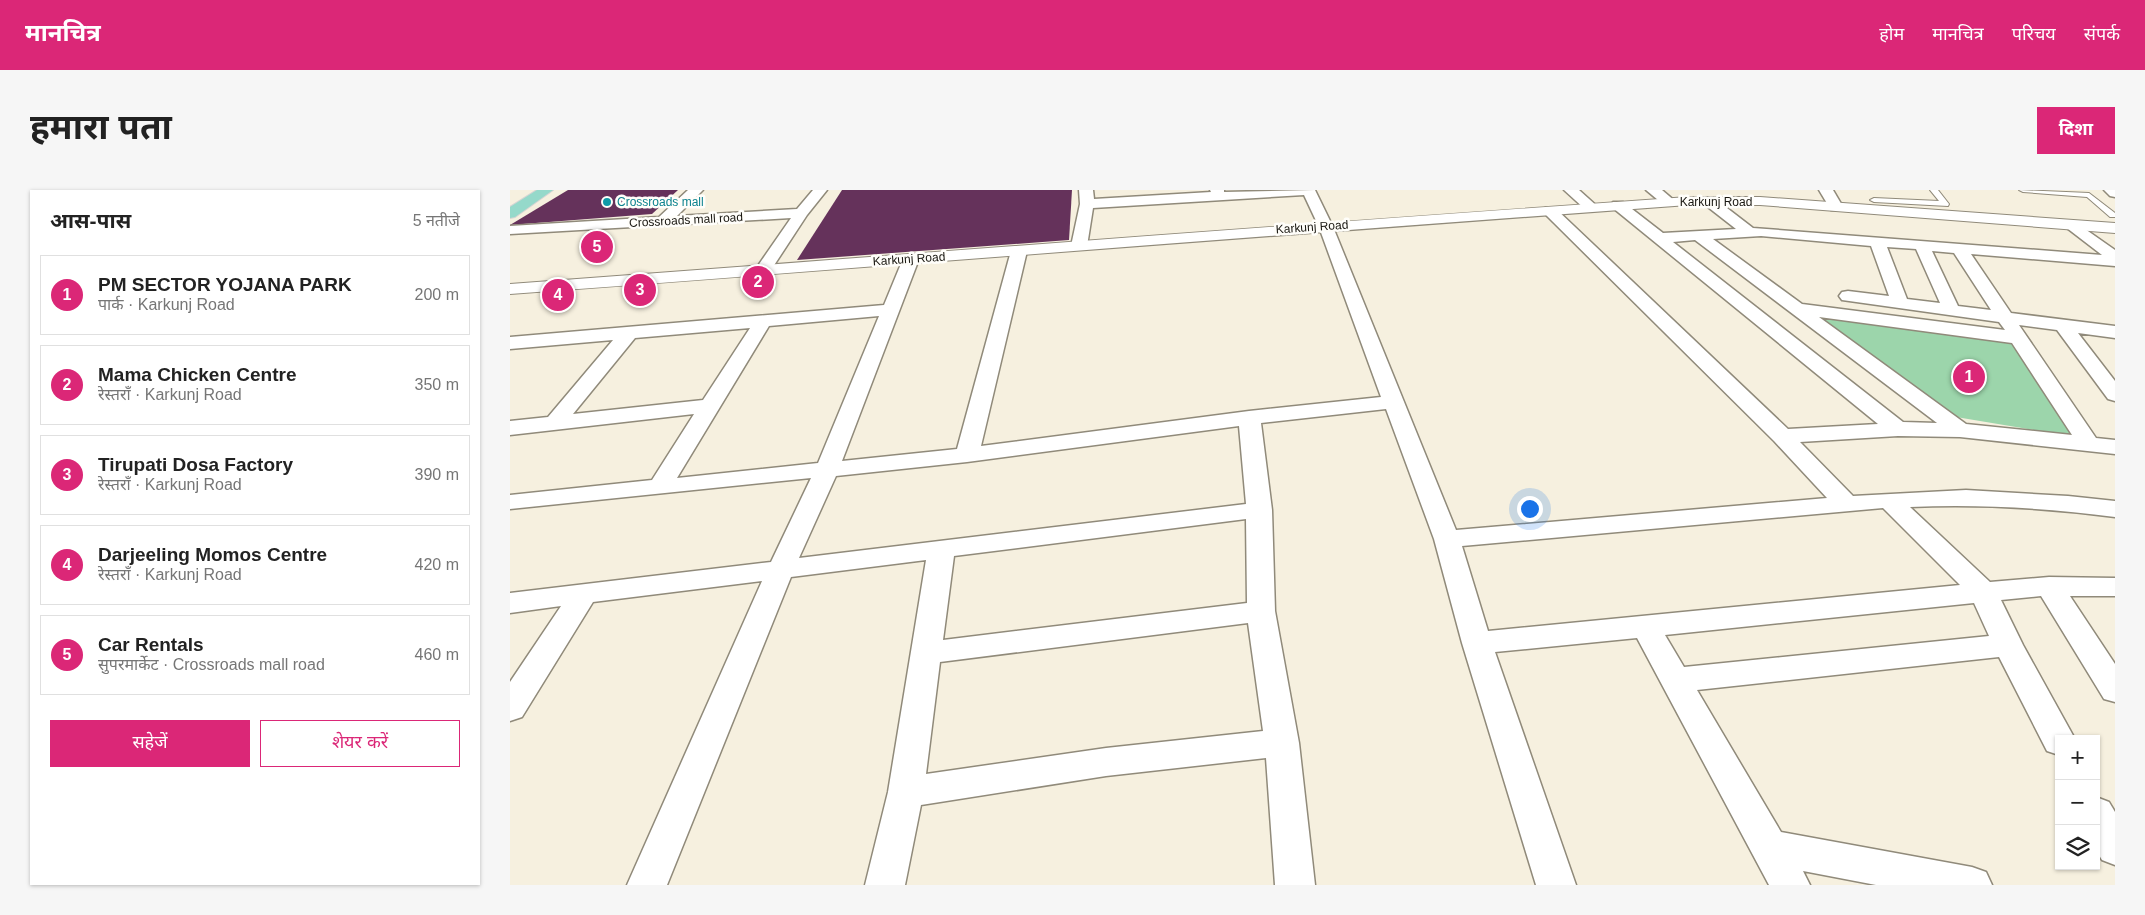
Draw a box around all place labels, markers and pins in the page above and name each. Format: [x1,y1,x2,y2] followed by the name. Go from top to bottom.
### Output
[617,195,704,209] place label: Crossroads mall
[601,196,613,208] marker: Crossroads mall
[581,228,613,266] pin: 5
[742,263,774,301] pin: 2
[624,271,656,309] pin: 3
[542,276,574,314] pin: 4
[1953,358,1985,396] pin: 1

